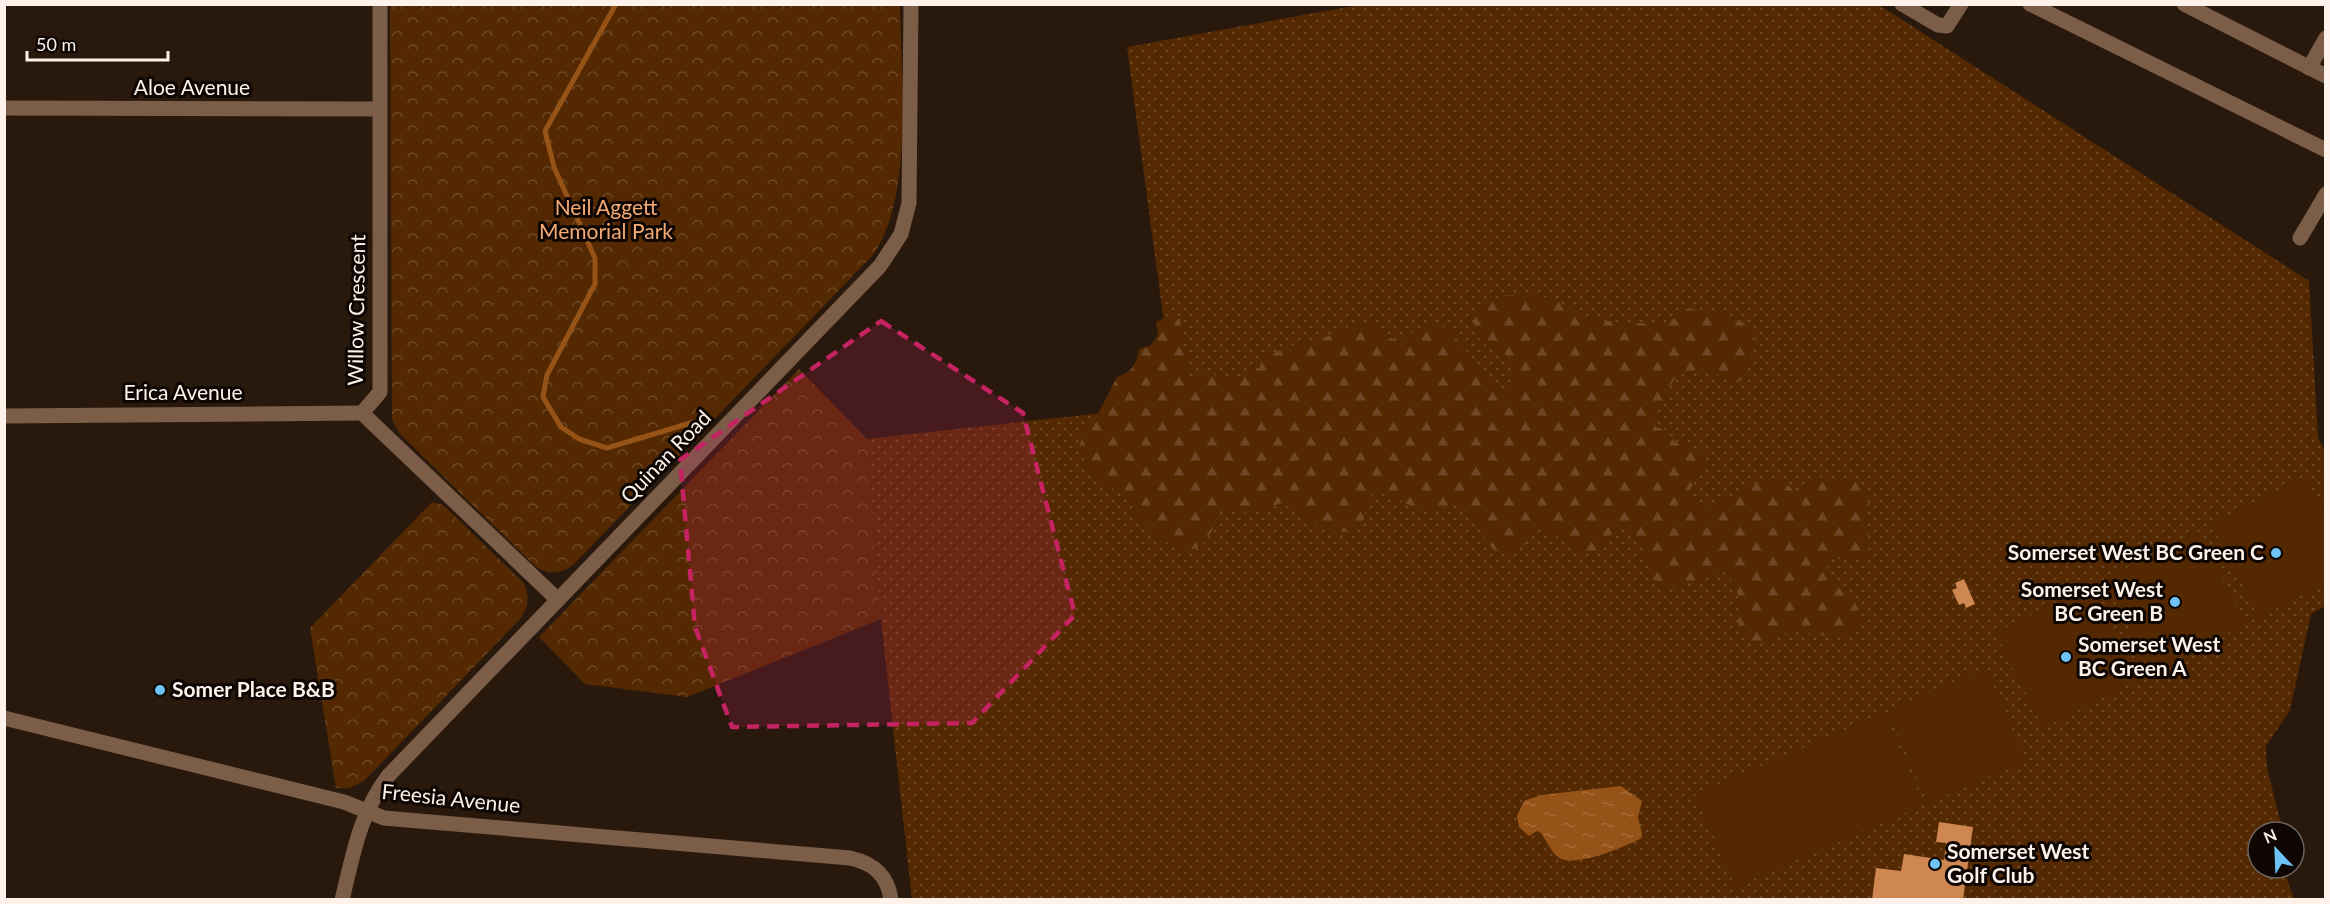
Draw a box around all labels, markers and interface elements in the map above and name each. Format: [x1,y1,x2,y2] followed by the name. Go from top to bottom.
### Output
[27,24,168,62] scale bar
[36,33,76,55] text: 50 m
[134,74,250,99] street label: Aloe Avenue
[539,194,673,243] park label: Neil Aggett Memorial Park
[342,234,369,386] street label: Willow Crescent
[123,379,243,404] street label: Erica Avenue
[615,404,715,508] street label: Quinan Road
[2008,539,2264,564] place label: Somerset West BC Green C
[2269,546,2283,560] marker: Somerset West BC Green C
[2021,576,2163,625] place label: Somerset West BC Green B
[2168,595,2182,609] marker: Somerset West BC Green B
[2078,631,2221,680] place label: Somerset West BC Green A
[2059,650,2073,664] marker: Somerset West BC Green A
[172,676,335,701] place label: Somer Place B&B
[153,683,167,697] marker: Somer Place B&B
[381,778,522,817] street label: Freesia Avenue
[2246,820,2306,880] north arrow
[2261,825,2279,847] text: N
[1947,838,2090,887] place label: Somerset West Golf Club
[1928,857,1942,871] marker: Somerset West Golf Club

